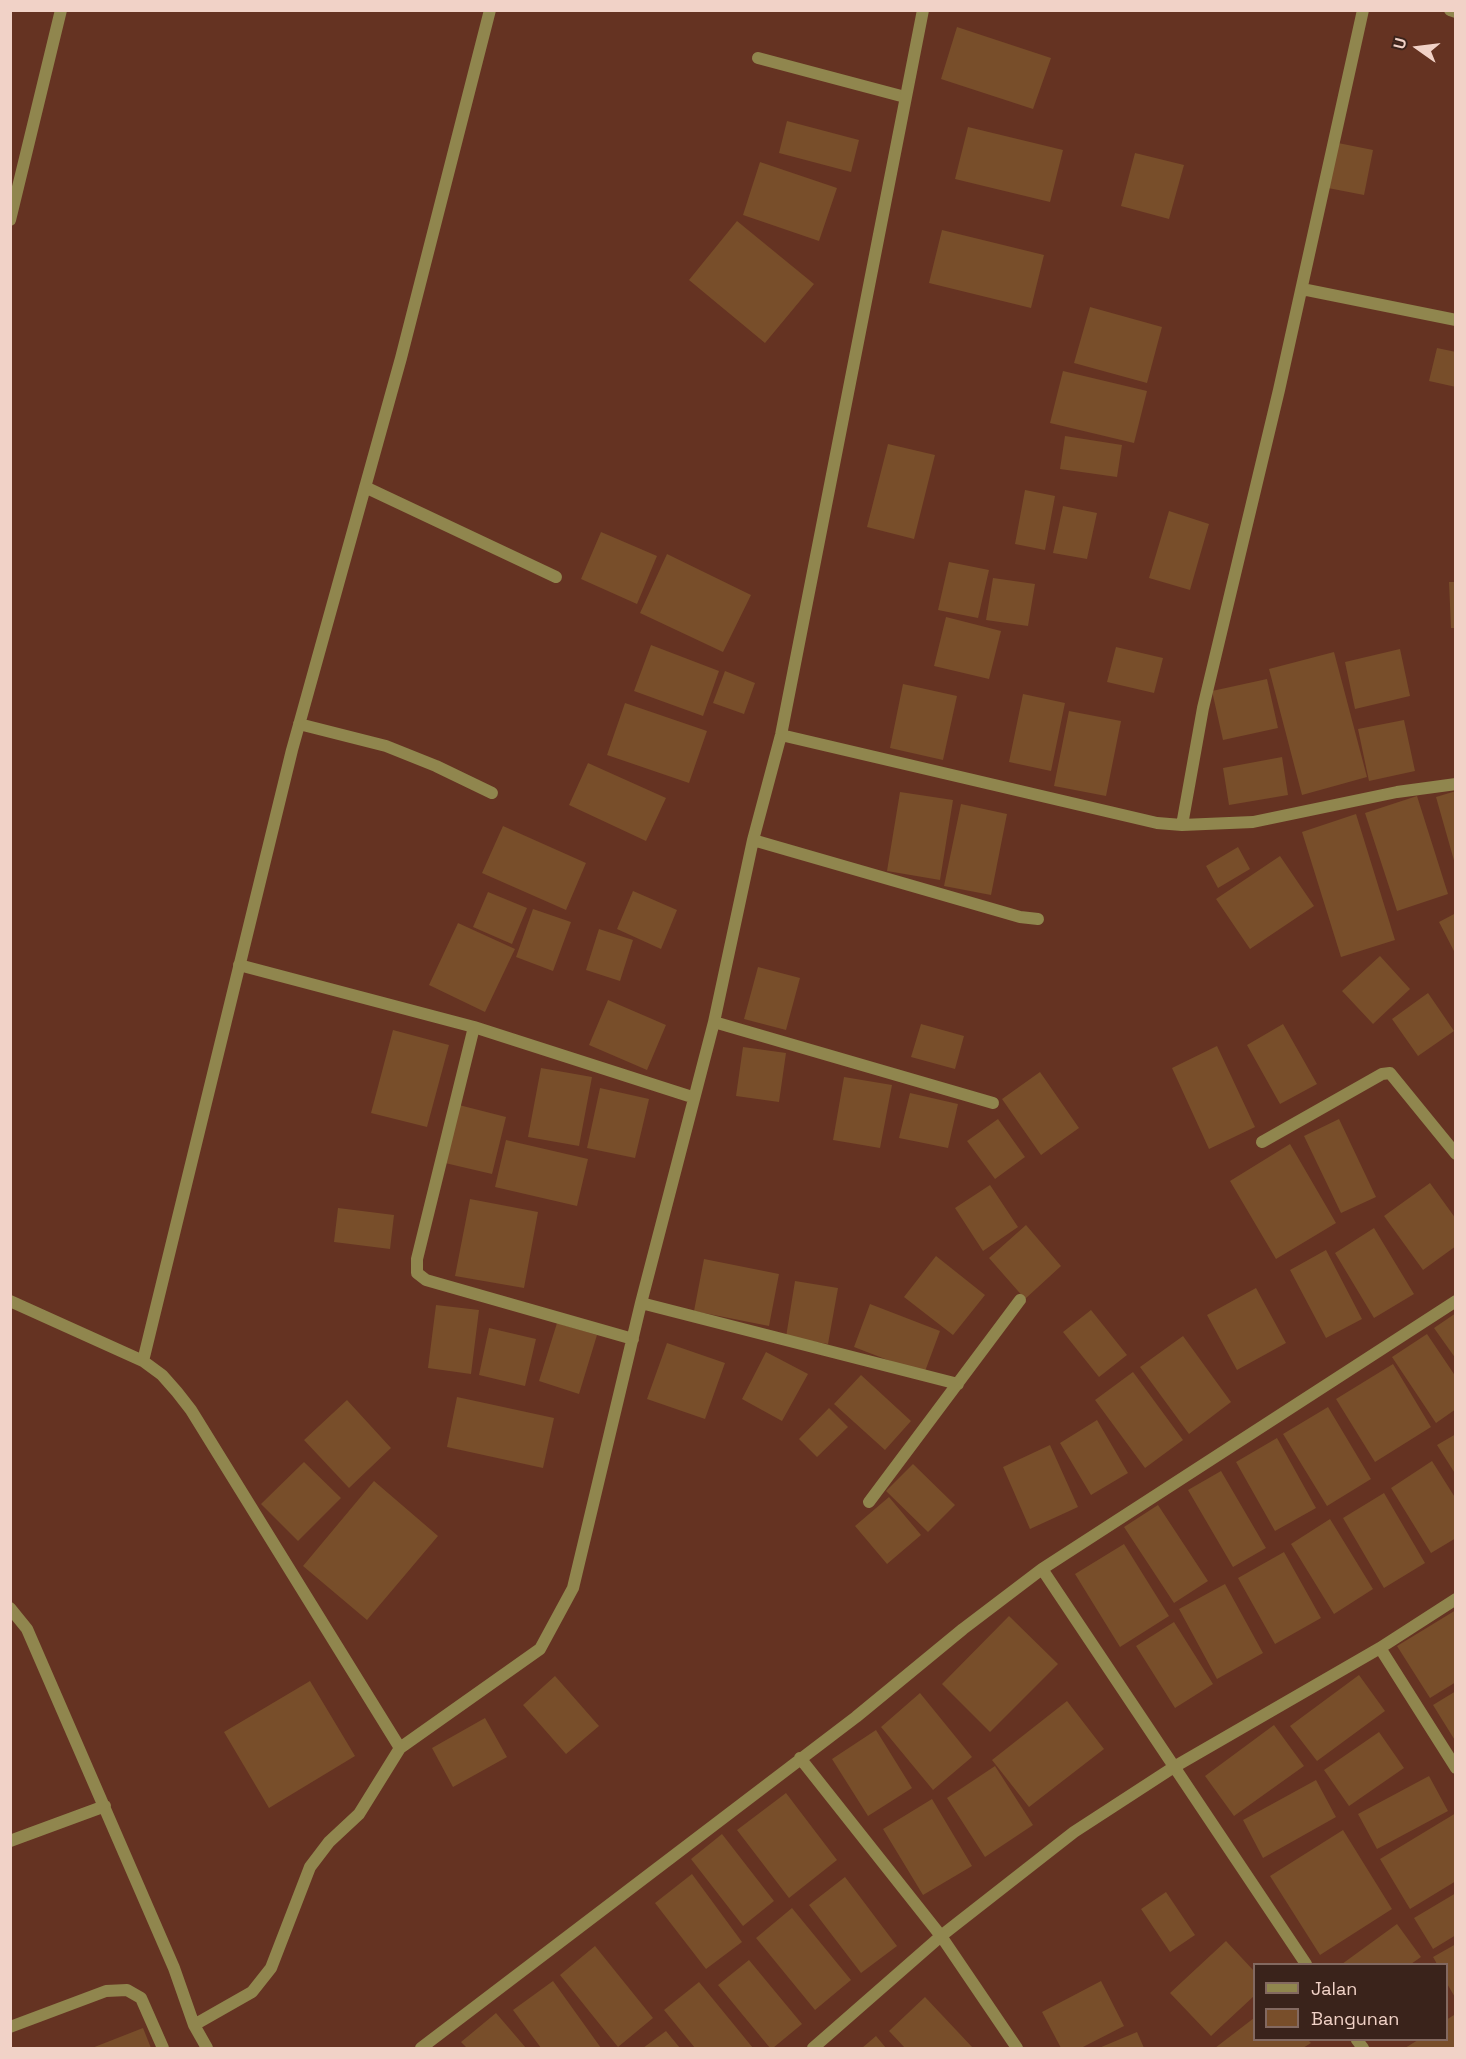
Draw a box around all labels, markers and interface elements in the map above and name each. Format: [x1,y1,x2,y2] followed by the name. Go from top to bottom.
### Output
[1388,18,1448,78] north arrow
[1389,36,1412,51] text: U
[1253,1963,1448,2041] legend
[1311,1977,1357,2000] text: Jalan
[1311,2007,1399,2030] text: Bangunan

